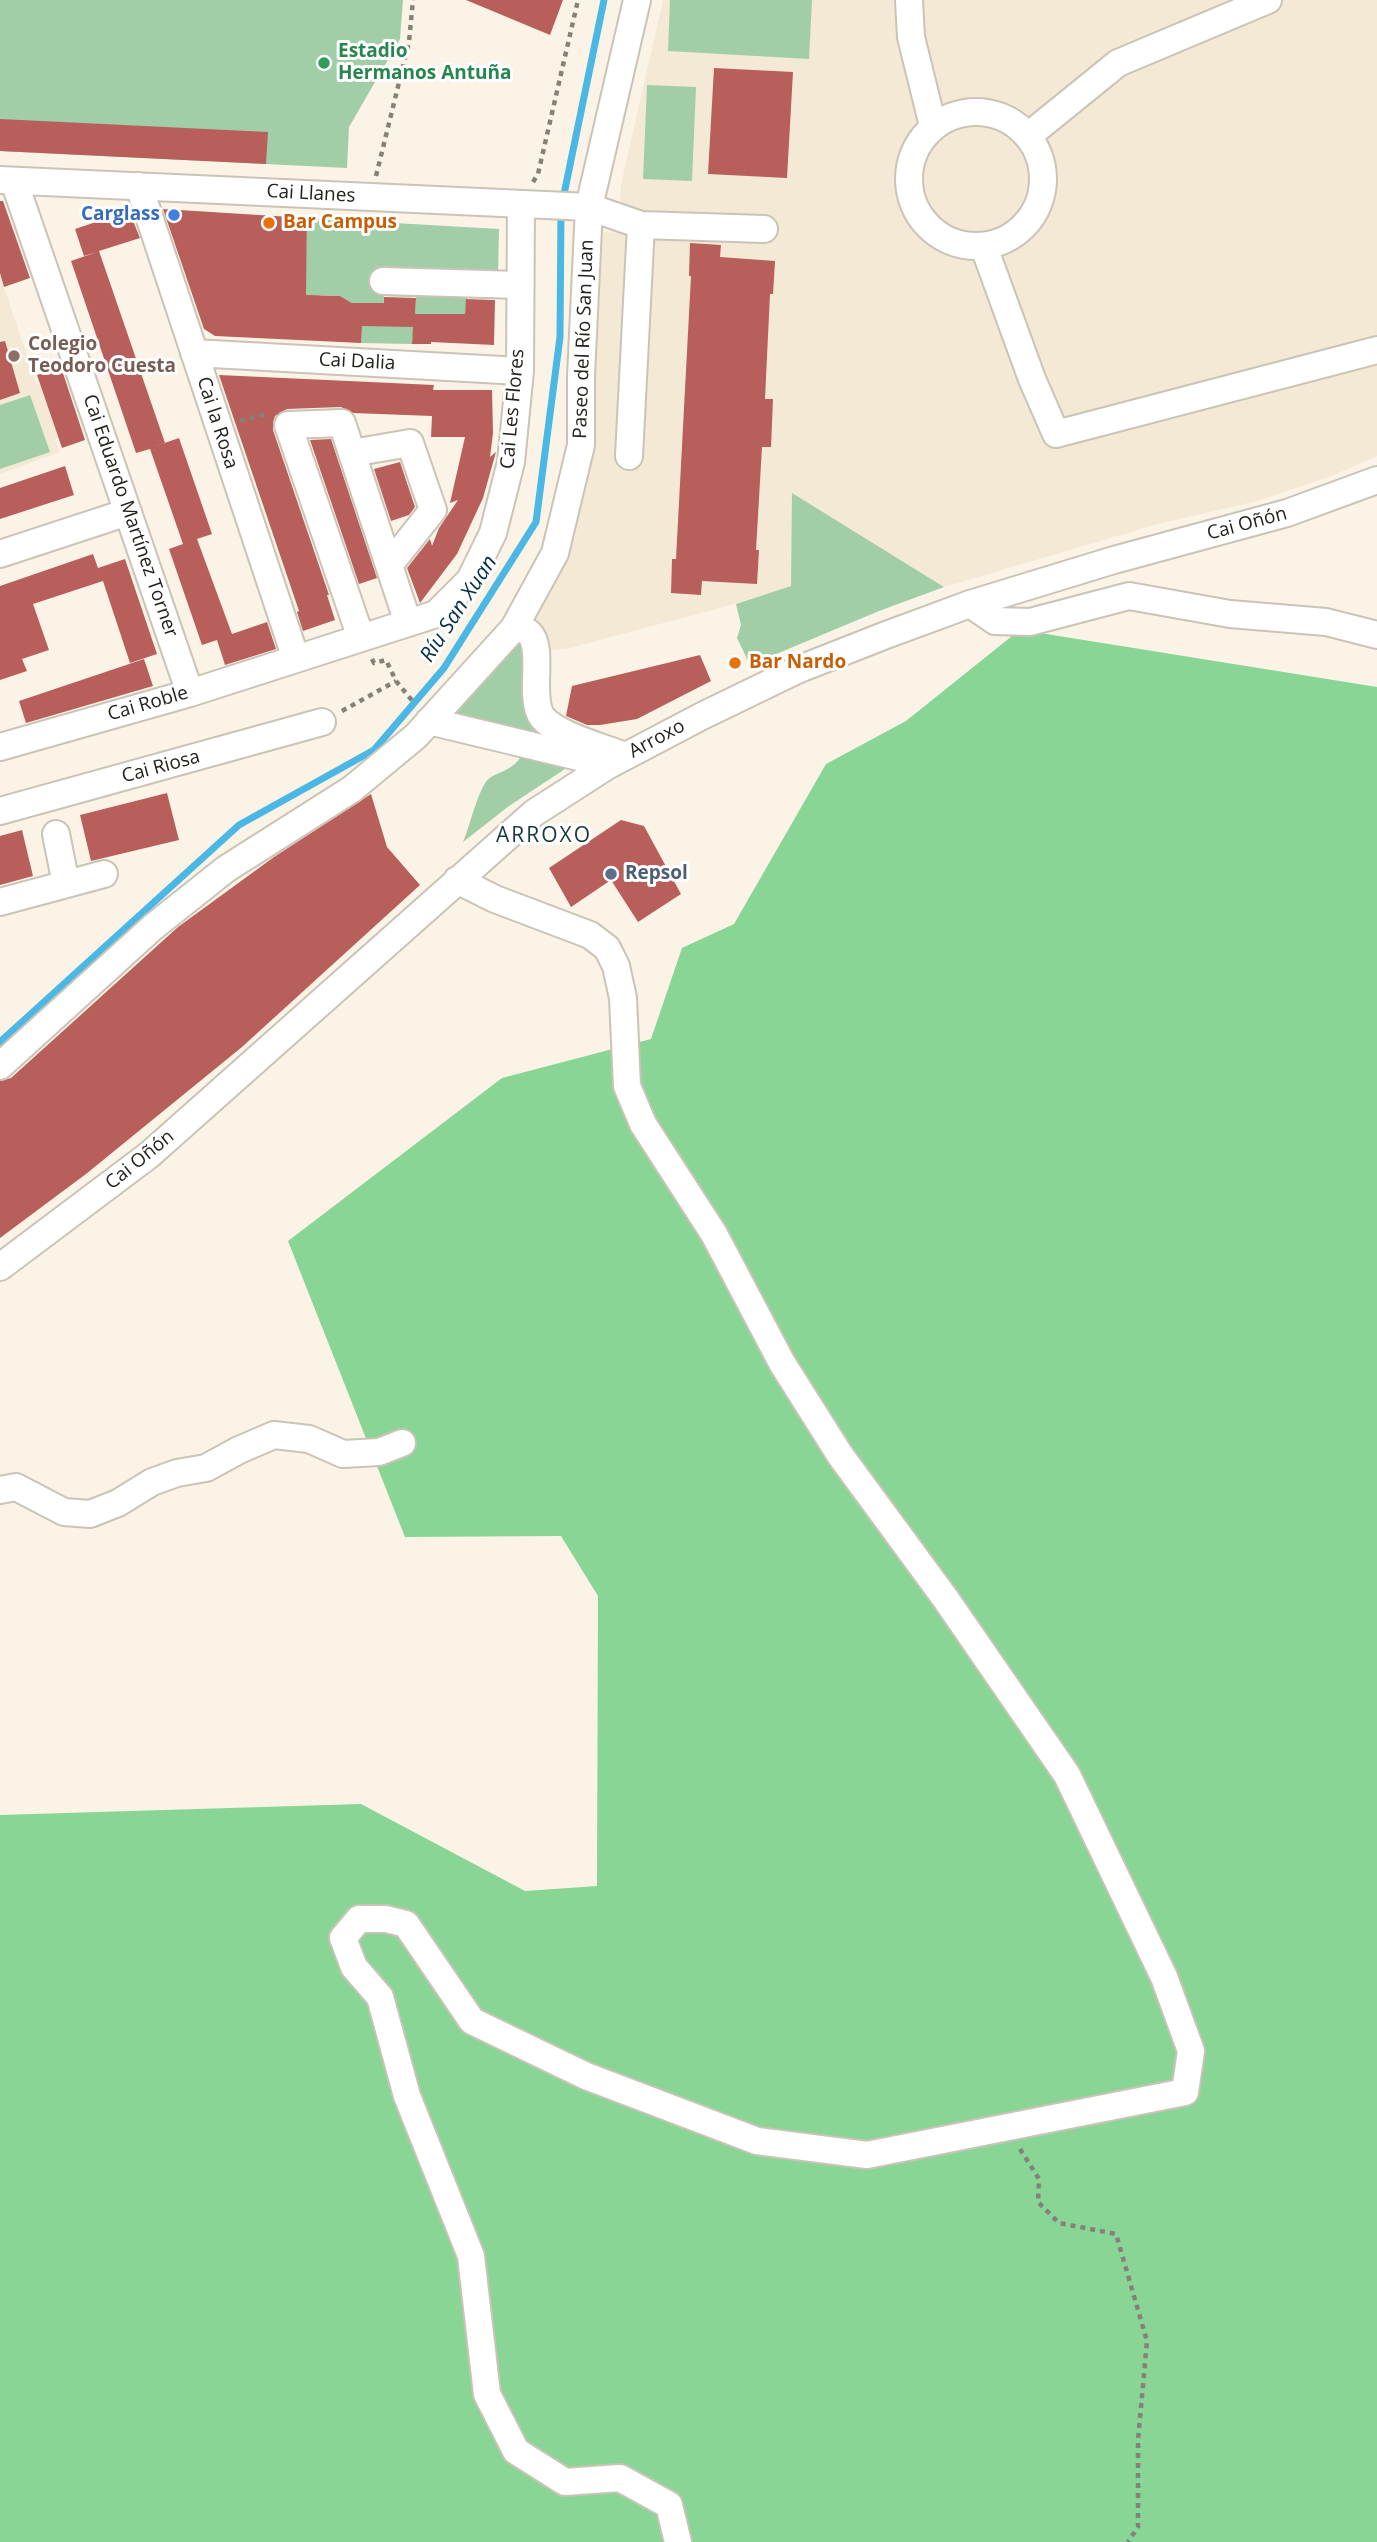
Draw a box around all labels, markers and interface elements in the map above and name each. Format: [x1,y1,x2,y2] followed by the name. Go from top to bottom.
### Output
[338,41,511,85] place label: Estadio Hermanos Antuña
[316,55,332,71] marker: Estadio Hermanos Antuña
[266,180,356,208] street label: Cai Llanes
[81,204,160,226] place label: Carglass
[166,207,182,223] marker: Carglass
[283,212,397,234] place label: Bar Campus
[261,215,277,231] marker: Bar Campus
[569,239,599,439] street label: Paseo del Río San Juan
[28,334,176,378] place label: Colegio Teodoro Cuesta
[6,348,22,364] marker: Colegio Teodoro Cuesta
[496,348,530,470] street label: Cai Les Flores
[318,349,396,375] street label: Cai Dalia
[191,374,243,472] street label: Cai la Rosa
[78,392,182,640] street label: Cai Eduardo Martínez Torner
[1205,502,1289,546] street label: Cai Oñón
[415,551,503,667] water label: Ríu San Xuan
[749,652,846,674] place label: Bar Nardo
[727,655,743,671] marker: Bar Nardo
[105,682,191,726] street label: Cai Roble
[625,715,689,763] street label: Arroxo
[119,746,203,788] street label: Cai Riosa
[497,823,591,849] district label: ARROXO
[625,863,688,885] place label: Repsol
[603,866,619,882] marker: Repsol
[101,1125,179,1195] street label: Cai Oñón

